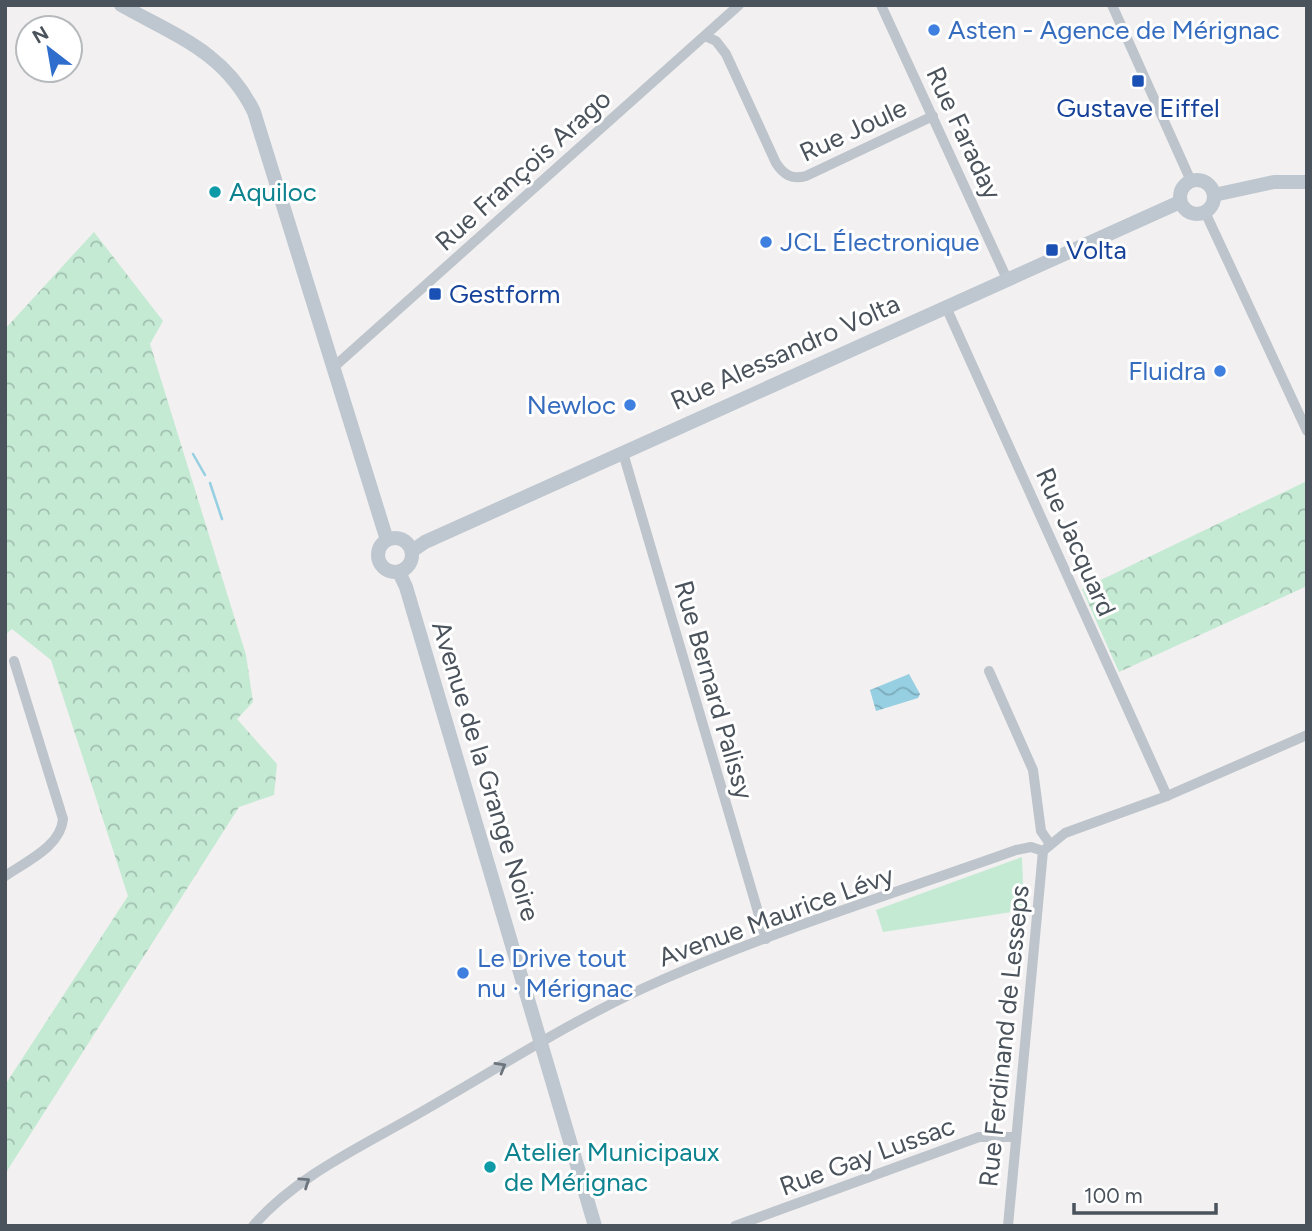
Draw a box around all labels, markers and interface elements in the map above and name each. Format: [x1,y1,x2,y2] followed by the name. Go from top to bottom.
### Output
[14,14,84,84] north arrow
[948,14,1280,46] place label: Asten - Agence de Mérignac
[28,21,53,48] text: N
[926,22,942,38] marker: Asten - Agence de Mérignac
[919,62,1009,205] street label: Rue Faraday
[1130,73,1146,89] marker: Gustave Eiffel
[428,83,618,257] street label: Rue François Arago
[794,91,912,169] street label: Rue Joule
[1056,92,1220,124] place label: Gustave Eiffel
[229,176,317,208] place label: Aquiloc
[207,184,223,200] marker: Aquiloc
[780,226,979,258] place label: JCL Électronique
[758,234,774,250] marker: JCL Électronique
[1066,234,1127,266] place label: Volta
[1044,242,1060,258] marker: Volta
[449,278,560,310] place label: Gestform
[427,286,443,302] marker: Gestform
[666,287,904,417] street label: Rue Alessandro Volta
[1128,355,1206,387] place label: Fluidra
[1212,363,1228,379] marker: Fluidra
[527,389,616,421] place label: Newloc
[622,397,638,413] marker: Newloc
[1029,463,1123,621] street label: Rue Jacquard
[667,577,761,803] street label: Rue Bernard Palissy
[425,617,547,925] street label: Avenue de la Grange Noire
[654,858,898,973] street label: Avenue Maurice Lévy
[972,884,1036,1188] street label: Rue Ferdinand de Lesseps
[477,942,634,1004] place label: Le Drive tout nu · Mérignac
[455,965,471,981] marker: Le Drive tout nu · Mérignac
[493,1062,506,1075] one-way arrow
[775,1110,959,1202] street label: Rue Gay Lussac
[504,1136,720,1198] place label: Atelier Municipaux de Mérignac
[482,1159,498,1175] marker: Atelier Municipaux de Mérignac
[1074,1172,1216,1216] scale bar
[297,1177,310,1190] one-way arrow
[1084,1183,1143,1208] text: 100 m

